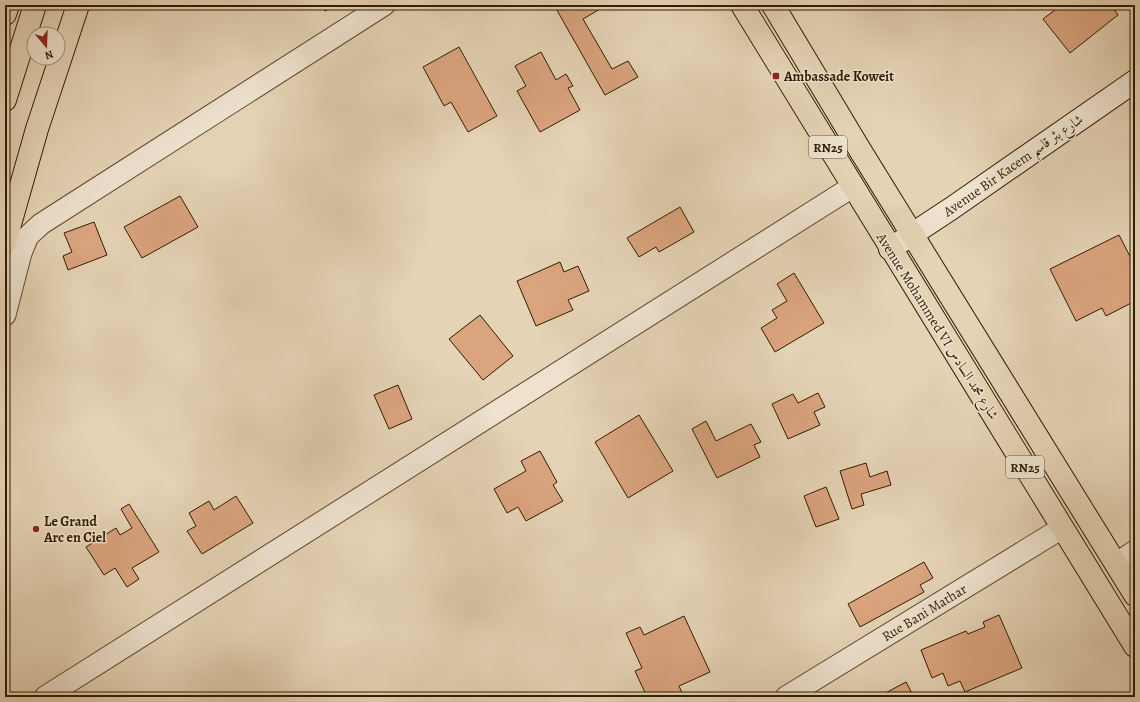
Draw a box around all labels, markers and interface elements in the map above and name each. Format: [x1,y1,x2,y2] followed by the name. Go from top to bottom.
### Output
[26,26,66,66] north arrow
[43,47,55,63] text: N
[783,67,894,86] place label: Ambassade Koweit
[771,71,781,81] marker: Ambassade Koweit
[939,110,1089,225] street label: Avenue Bir Kacem شارع بئر قاسم
[809,136,847,158] road number: RN25
[870,228,1003,424] street label: Avenue Mohammed VI شارع محمد السادس
[1006,456,1044,478] road number: RN25
[43,512,106,547] place label: Le Grand Arc en Ciel
[31,524,41,534] marker: Le Grand Arc en Ciel
[878,579,971,646] street label: Rue Bani Mathar

